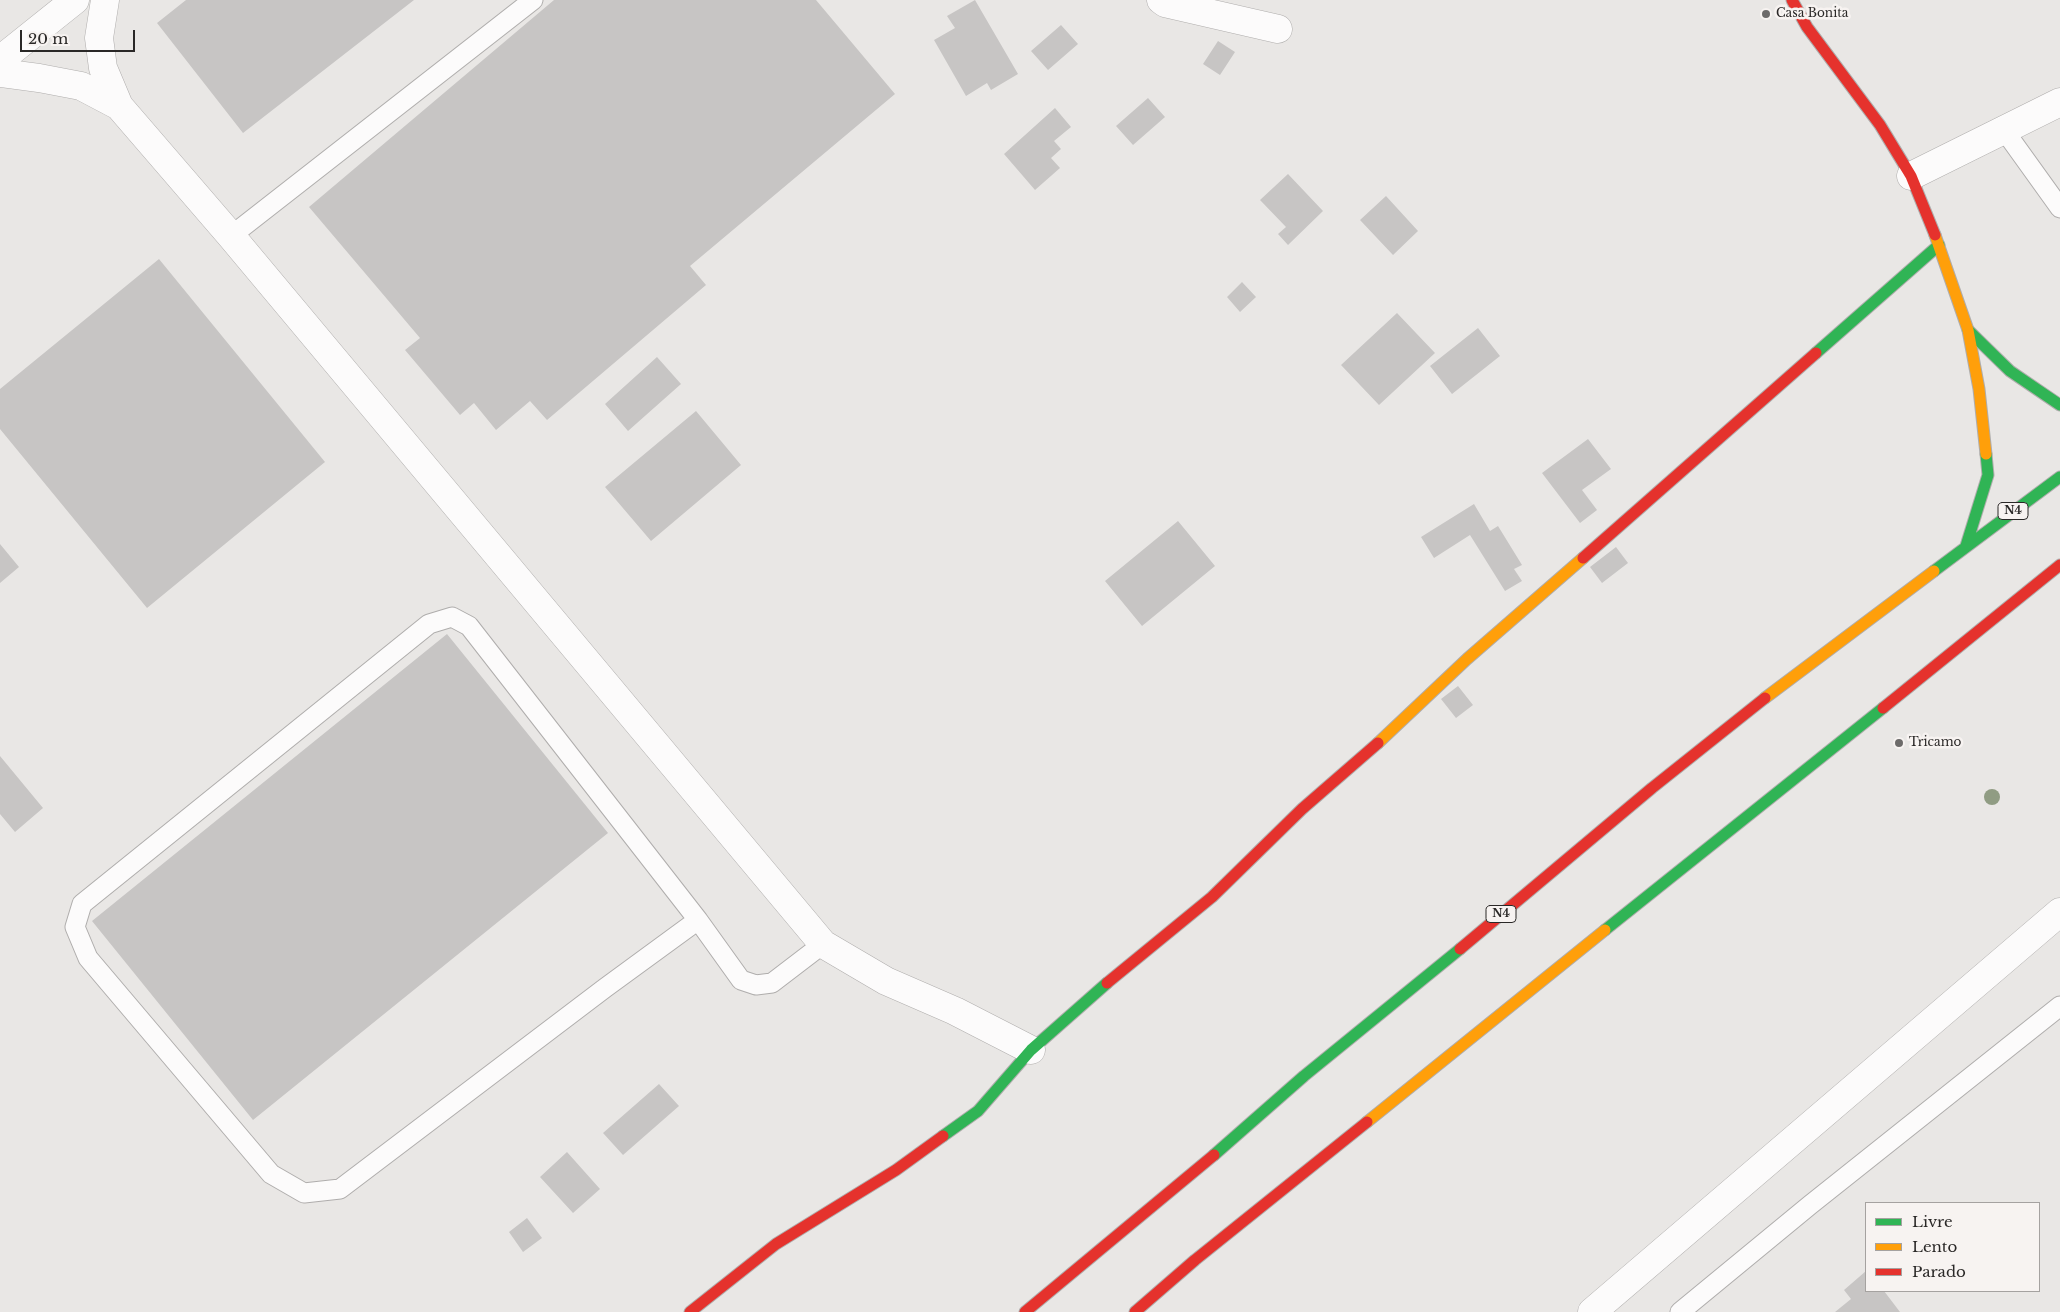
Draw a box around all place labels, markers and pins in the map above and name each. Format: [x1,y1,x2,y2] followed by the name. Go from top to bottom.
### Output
[1776,7,1848,21] place label: Casa Bonita
[1760,8,1772,20] marker: Casa Bonita
[1909,736,1961,750] place label: Tricamo
[1893,737,1905,749] marker: Tricamo

